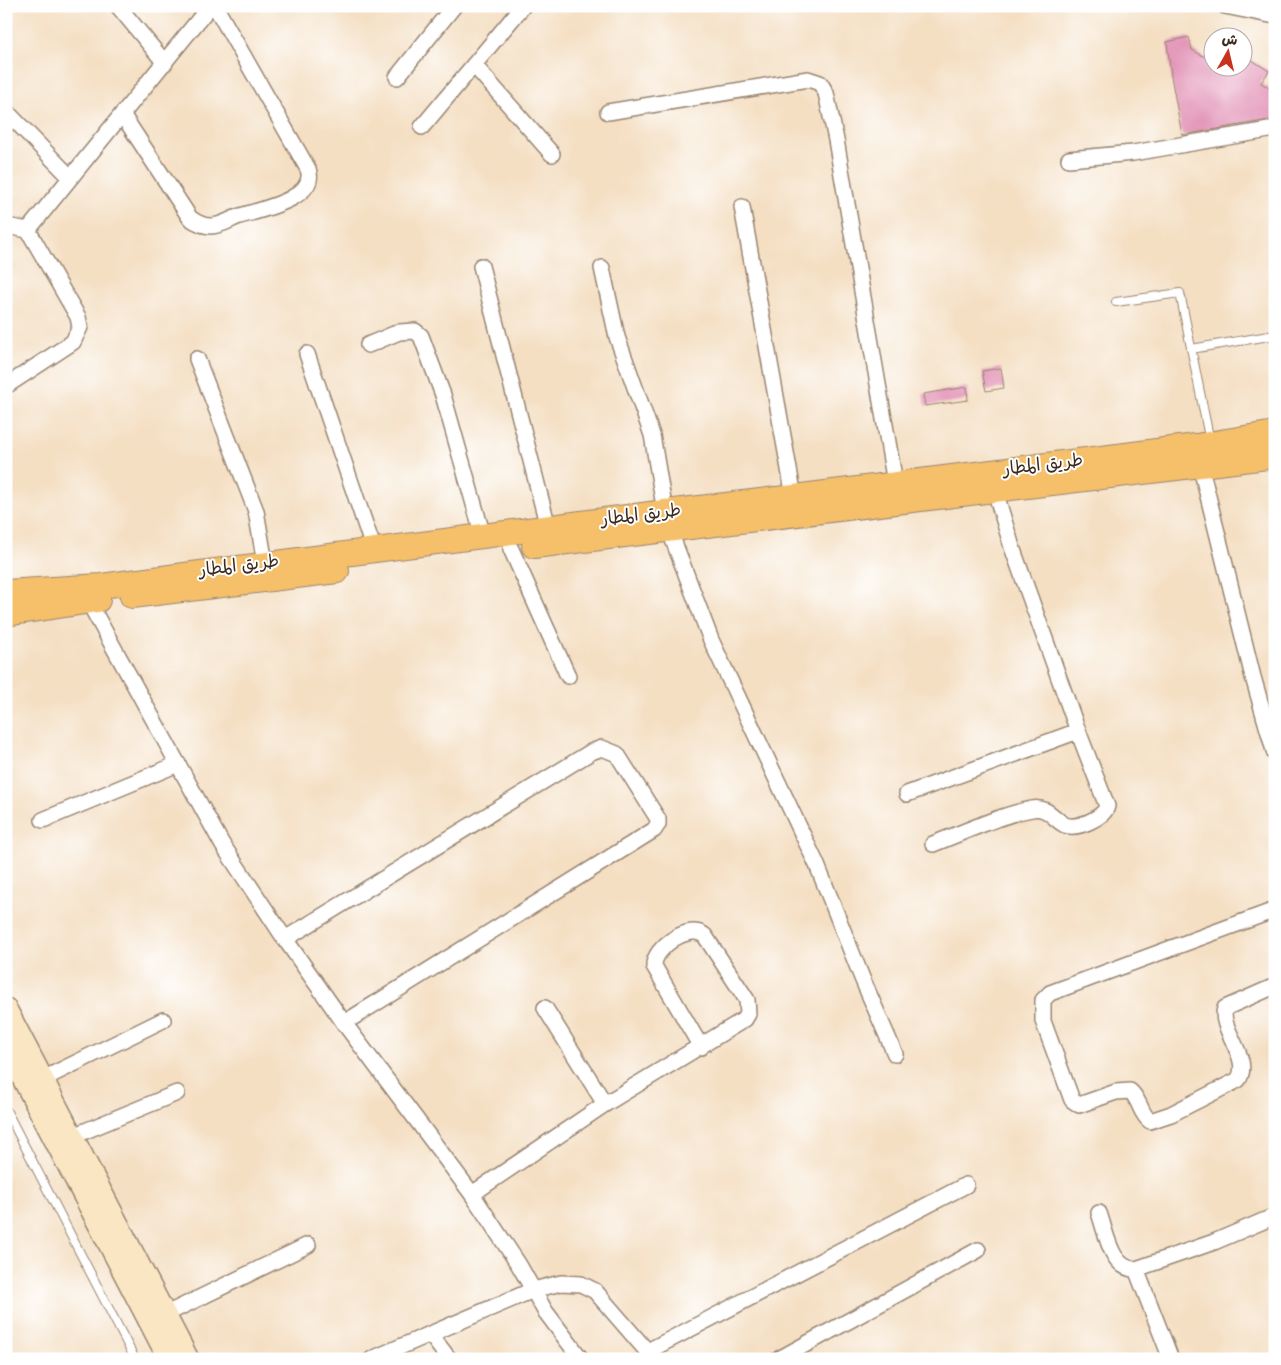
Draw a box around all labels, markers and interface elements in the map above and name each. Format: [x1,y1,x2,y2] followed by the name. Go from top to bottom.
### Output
[1204,28,1254,78] north arrow
[1221,30,1239,50] text: ش
[1000,448,1084,482] street label: طريق المطار
[598,498,682,532] street label: طريق المطار
[196,549,280,583] street label: طريق المطار

